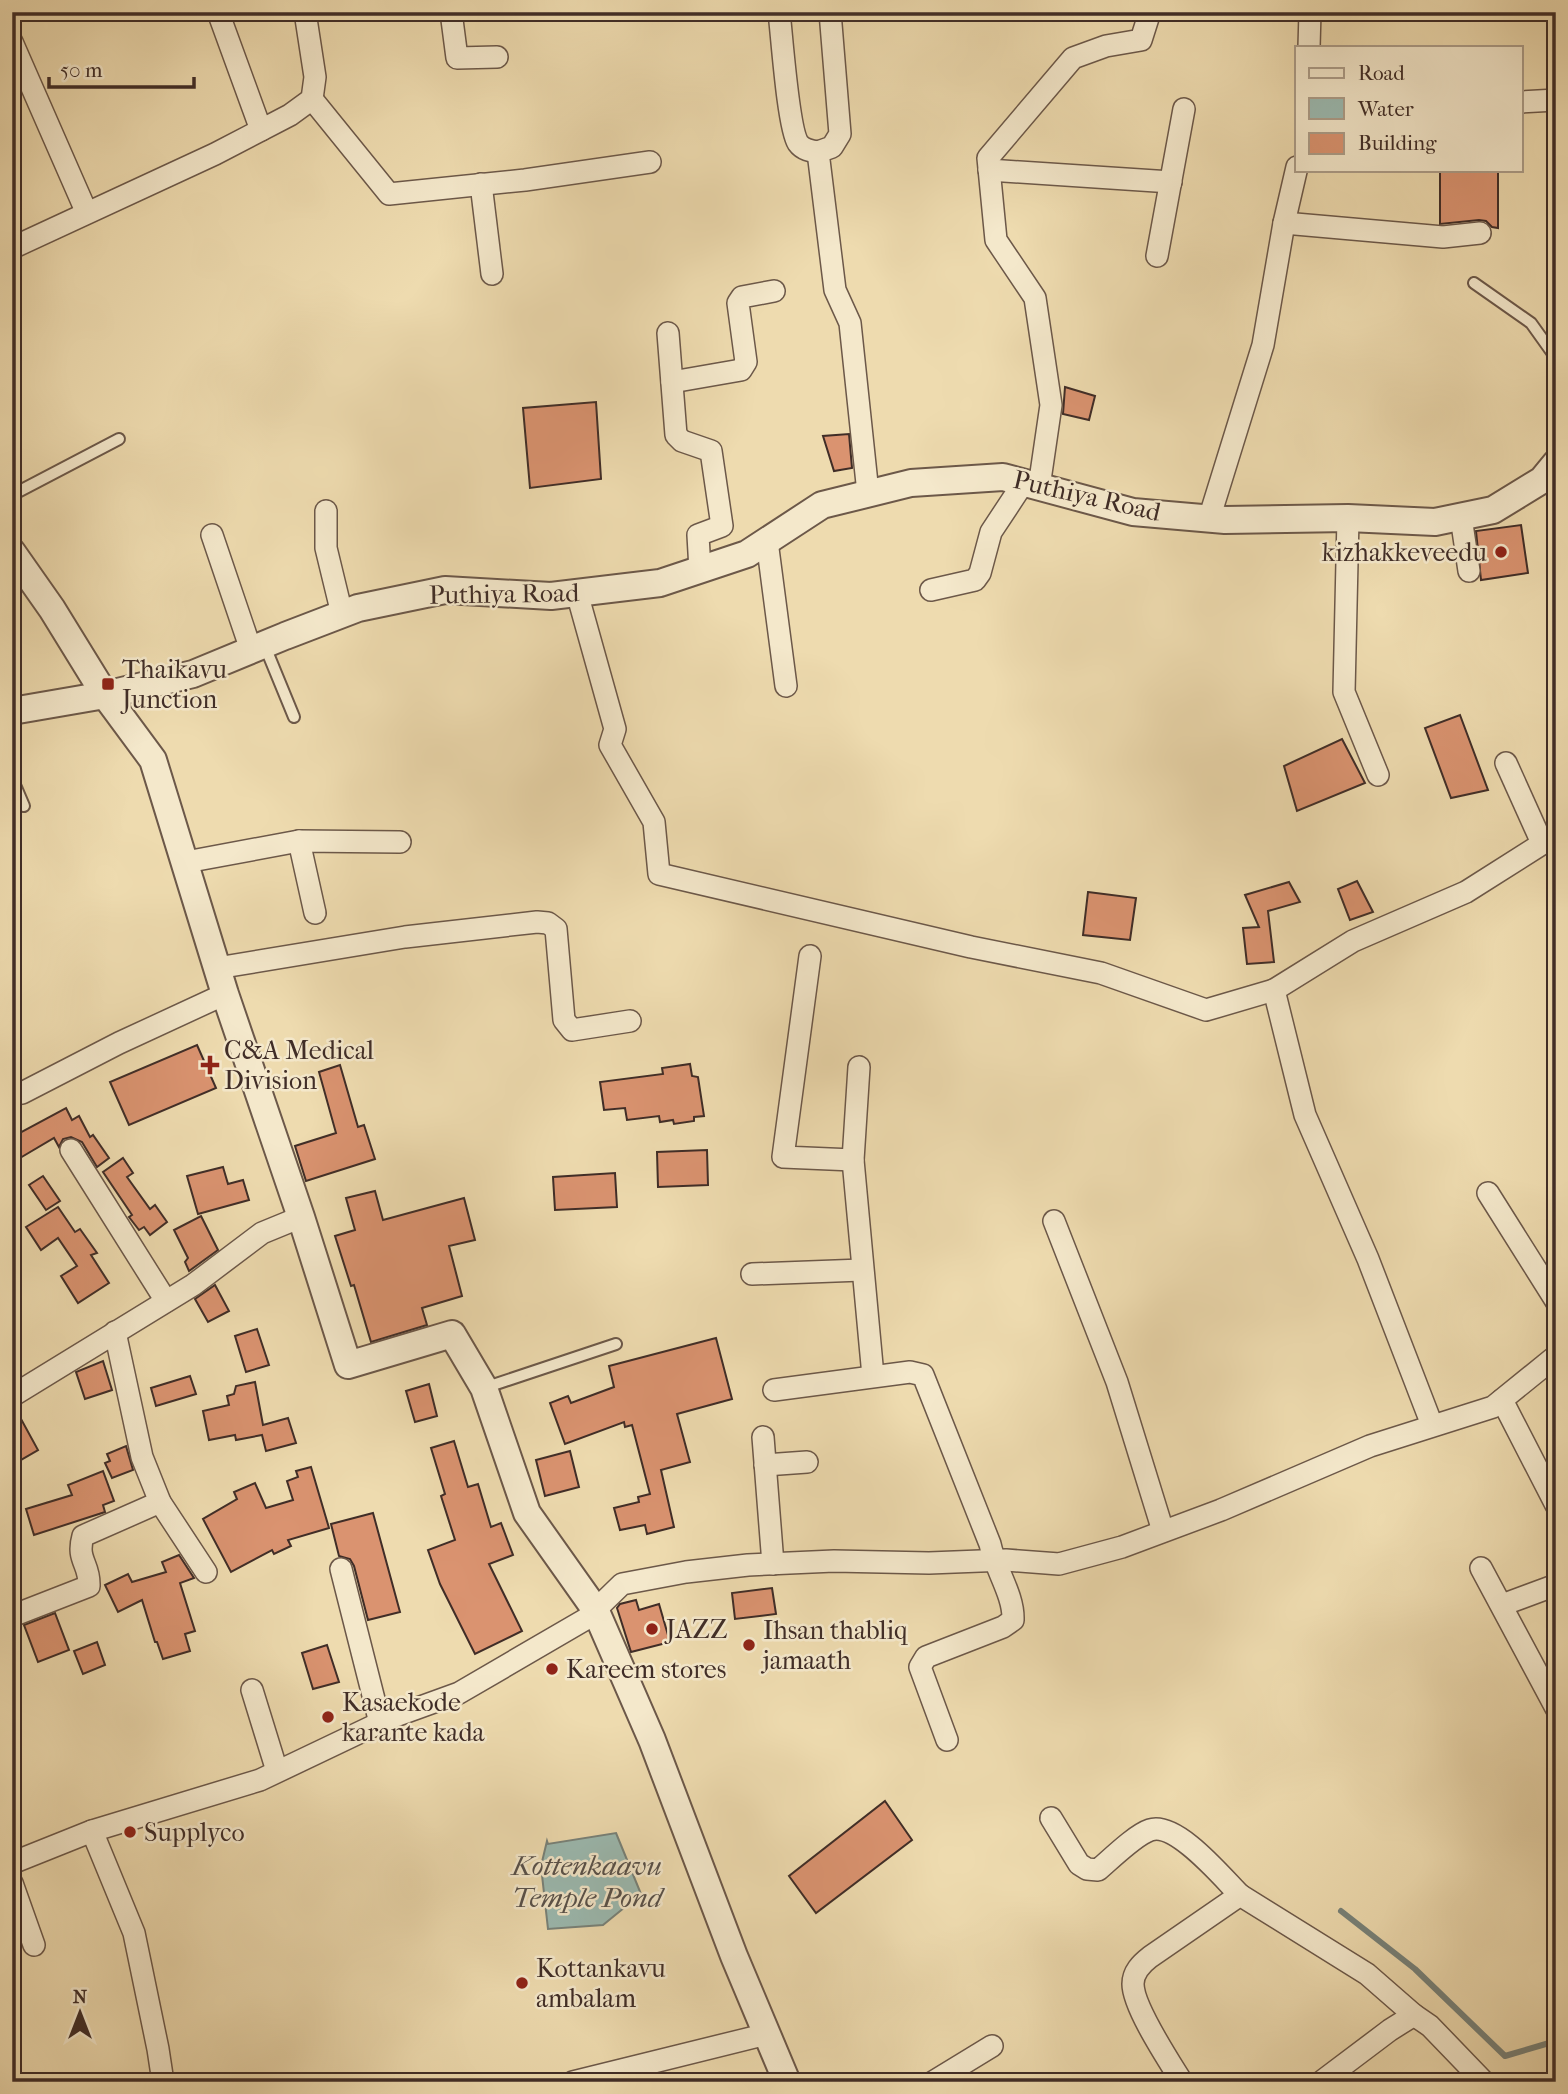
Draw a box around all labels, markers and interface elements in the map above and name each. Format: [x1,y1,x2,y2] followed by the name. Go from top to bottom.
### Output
[49,46,194,90] scale bar
[1295,46,1522,172] legend
[60,58,103,82] text: 50 m
[1358,61,1405,85] text: Road
[1357,97,1414,121] text: Water
[1358,131,1437,155] text: Building
[1010,464,1165,528] street label: Puthiya Road
[1322,537,1487,568] place label: kizhakkeveedu
[1493,544,1509,560] marker: kizhakkeveedu
[429,577,580,611] street label: Puthiya Road
[120,654,227,715] place label: Thaikavu Junction
[100,676,116,692] marker: Thaikavu Junction
[224,1035,374,1096] place label: C&A Medical Division
[202,1057,218,1073] marker: C&A Medical Division
[664,1614,728,1645] place label: JAZZ
[760,1615,908,1676] place label: Ihsan thabliq jamaath
[644,1621,660,1637] marker: JAZZ
[741,1637,757,1653] marker: Ihsan thabliq jamaath
[566,1654,726,1685] place label: Kareem stores
[544,1661,560,1677] marker: Kareem stores
[342,1687,486,1748] place label: Kasaekode karante kada
[320,1709,336,1725] marker: Kasaekode karante kada
[144,1817,245,1848] place label: Supplyco
[122,1824,138,1840] marker: Supplyco
[510,1849,666,1914] water label: Kottenkaavu Temple Pond
[536,1953,666,2014] place label: Kottankavu ambalam
[514,1975,530,1991] marker: Kottankavu ambalam
[46,1979,116,2048] north arrow
[73,1986,88,2008] text: N

